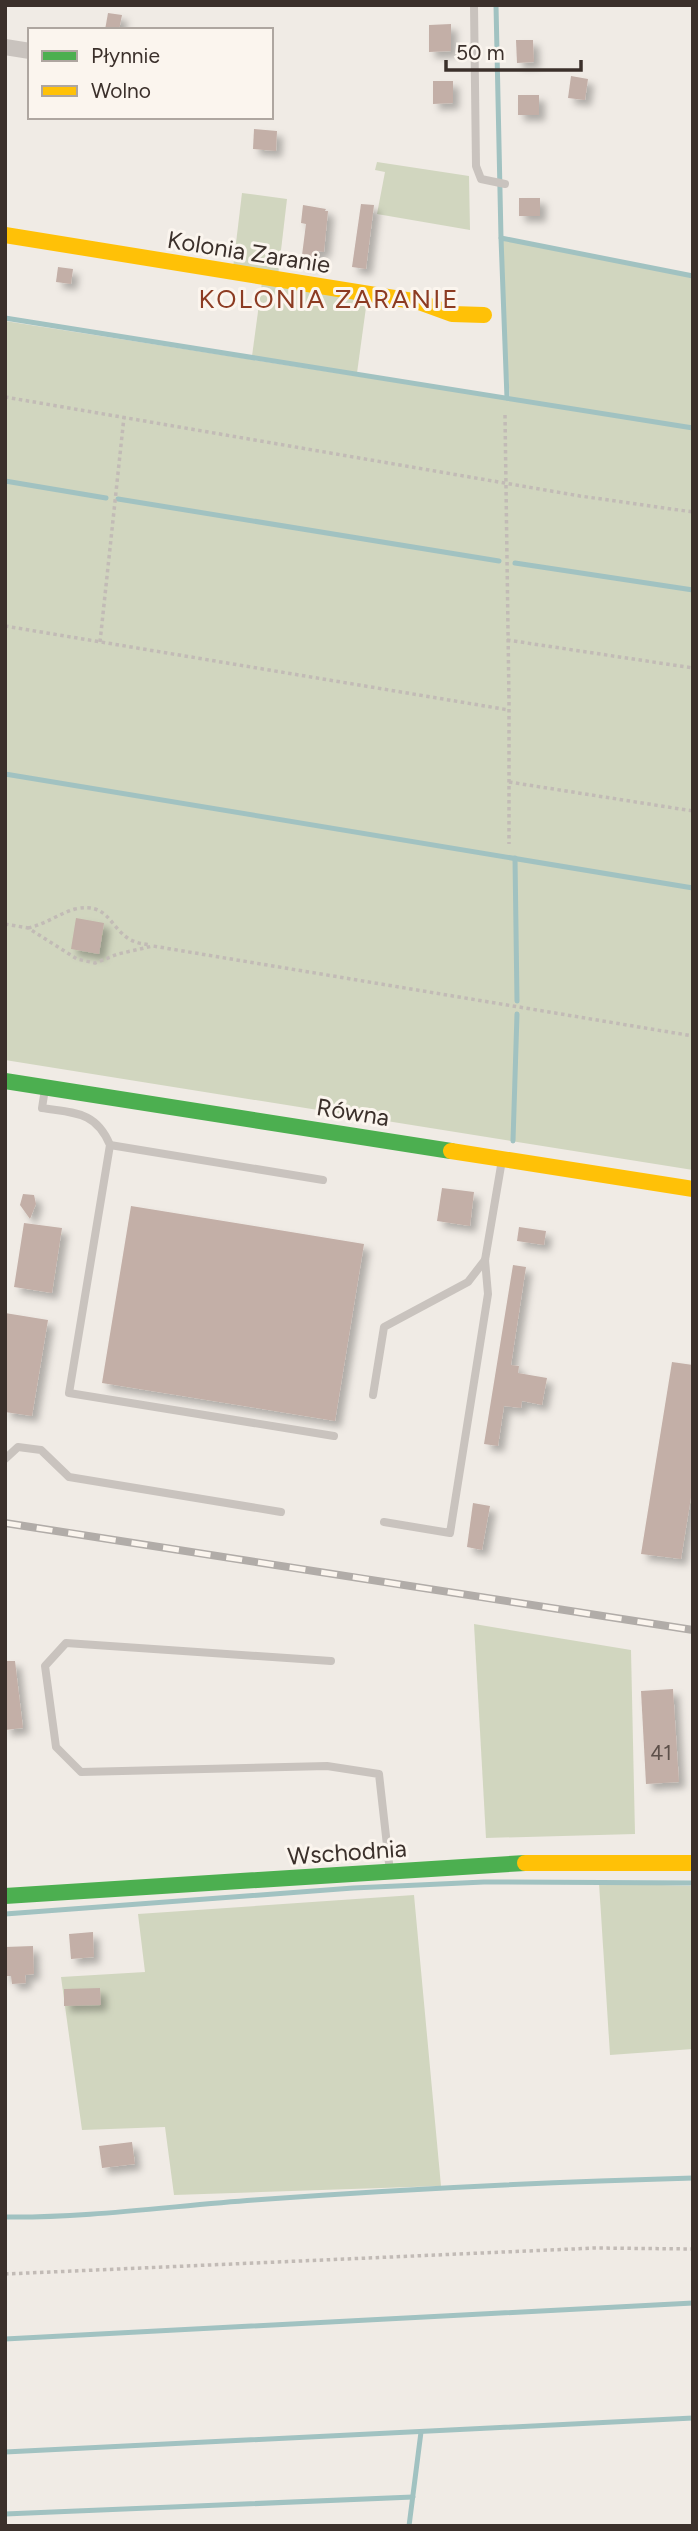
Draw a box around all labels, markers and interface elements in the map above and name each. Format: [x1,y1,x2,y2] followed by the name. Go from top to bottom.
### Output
[28,28,273,119] legend
[446,28,581,72] scale bar
[456,40,505,65] text: 50 m
[91,43,160,68] text: Płynnie
[91,78,151,103] text: Wolno
[165,225,333,279] street label: Kolonia Zaranie
[198,283,460,315] district label: KOLONIA ZARANIE
[315,1092,391,1132] street label: Równa
[650,1740,672,1765] house number: 41
[286,1833,408,1871] street label: Wschodnia

